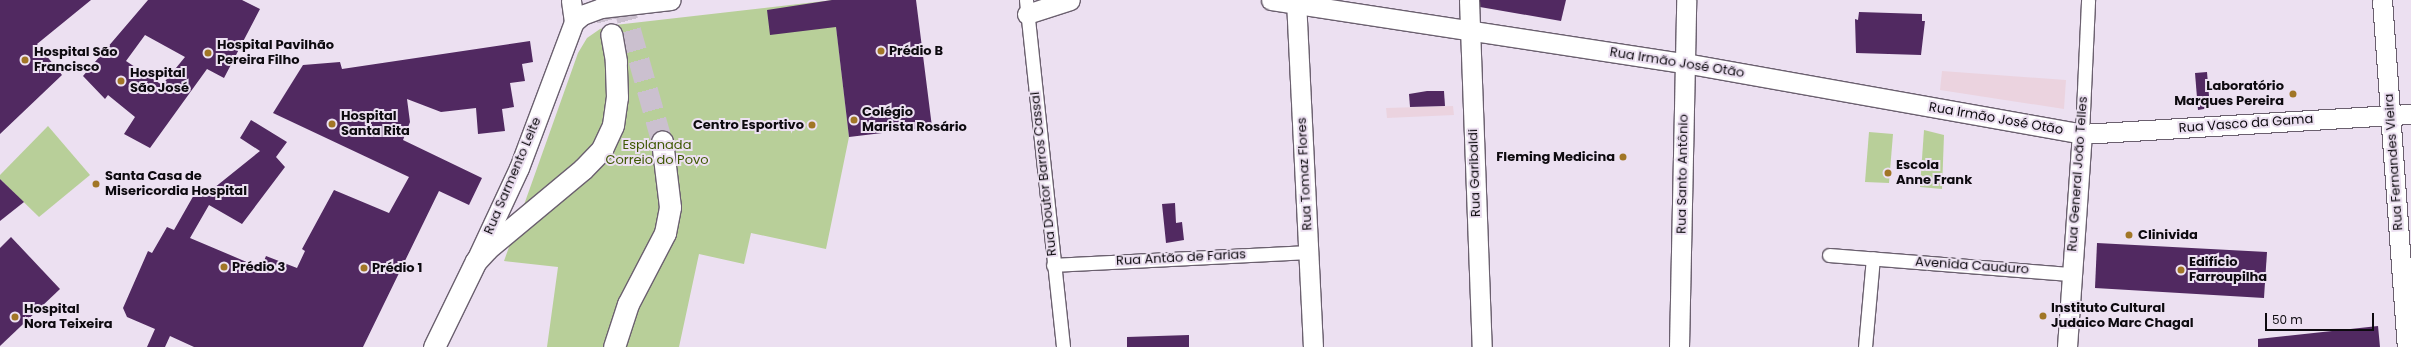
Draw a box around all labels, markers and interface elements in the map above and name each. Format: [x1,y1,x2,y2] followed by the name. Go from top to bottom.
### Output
[217,38,334,69] place label: Hospital Pavilhão Pereira Filho
[889,43,943,59] place label: Prédio B
[34,45,117,76] place label: Hospital São Francisco
[1609,45,1745,81] street label: Rua Irmão José Otão
[876,46,886,56] marker: Prédio B
[202,47,214,59] marker: Hospital Pavilhão Pereira Filho
[19,54,31,66] marker: Hospital São Francisco
[130,66,189,97] place label: Hospital São José
[115,75,127,87] marker: Hospital São José
[2174,79,2284,110] place label: Laboratório Marques Pereira
[2287,88,2299,100] marker: Laboratório Marques Pereira
[1028,91,1060,257] street label: Rua Doutor Barros Cassal
[2381,93,2407,231] street label: Rua Fernandes Vieira
[2065,96,2091,252] street label: Rua General João Telles
[1928,100,2064,138] street label: Rua Irmão José Otão
[862,105,967,136] place label: Colégio Marista Rosário
[341,109,410,140] place label: Hospital Santa Rita
[2178,112,2314,136] street label: Rua Vasco da Gama
[1674,114,1692,234] street label: Rua Santo Antônio
[481,115,545,237] street label: Rua Sarmento Leite
[849,115,859,125] marker: Colégio Marista Rosário
[693,117,804,133] place label: Centro Esportivo
[1294,117,1316,231] street label: Rua Tomaz Flores
[326,118,338,130] marker: Hospital Santa Rita
[807,120,817,130] marker: Centro Esportivo
[1466,129,1484,217] street label: Rua Garibaldi
[605,138,709,169] park label: Esplanada Correio do Povo
[1496,149,1615,165] place label: Fleming Medicina
[1618,152,1628,162] marker: Fleming Medicina
[1896,158,1972,189] place label: Escola Anne Frank
[1883,168,1893,178] marker: Escola Anne Frank
[105,169,247,200] place label: Santa Casa de Misericordia Hospital
[90,178,102,190] marker: Santa Casa de Misericordia Hospital
[2138,227,2198,243] place label: Clinivida
[2123,229,2135,241] marker: Clinivida
[1116,247,1246,269] street label: Rua Antão de Farias
[1915,254,2029,278] street label: Avenida Cauduro
[2189,255,2267,286] place label: Edifício Farroupilha
[232,259,285,275] place label: Prédio 3
[372,260,422,276] place label: Prédio 1
[219,262,229,272] marker: Prédio 3
[359,263,369,273] marker: Prédio 1
[2176,265,2186,275] marker: Edifício Farroupilha
[2051,301,2194,332] place label: Instituto Cultural Judaico Marc Chagal
[24,302,113,333] place label: Hospital Nora Teixeira
[2267,305,2376,331] scale bar
[9,311,21,323] marker: Hospital Nora Teixeira
[2038,311,2048,321] marker: Instituto Cultural Judaico Marc Chagal
[2272,311,2303,328] text: 50 m

